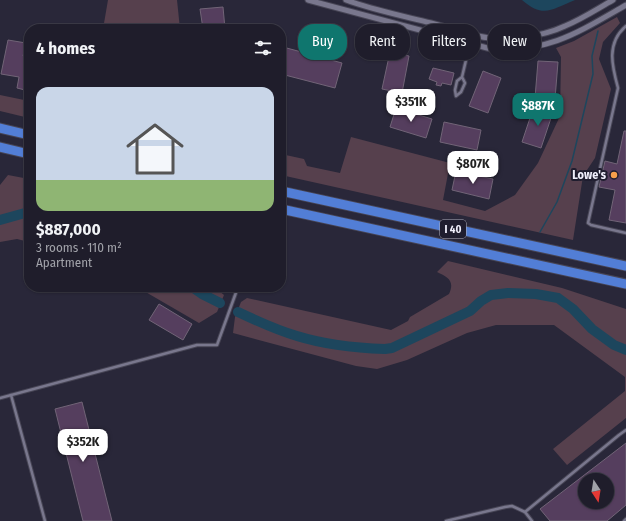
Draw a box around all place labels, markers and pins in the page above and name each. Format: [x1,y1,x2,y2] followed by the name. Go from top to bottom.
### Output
[383,89,439,123] pin: $351K
[510,93,566,127] pin: $887K
[445,151,501,185] pin: $807K
[572,168,607,182] place label: Lowe's
[609,170,619,180] marker: Lowe's
[55,429,111,463] pin: $352K

